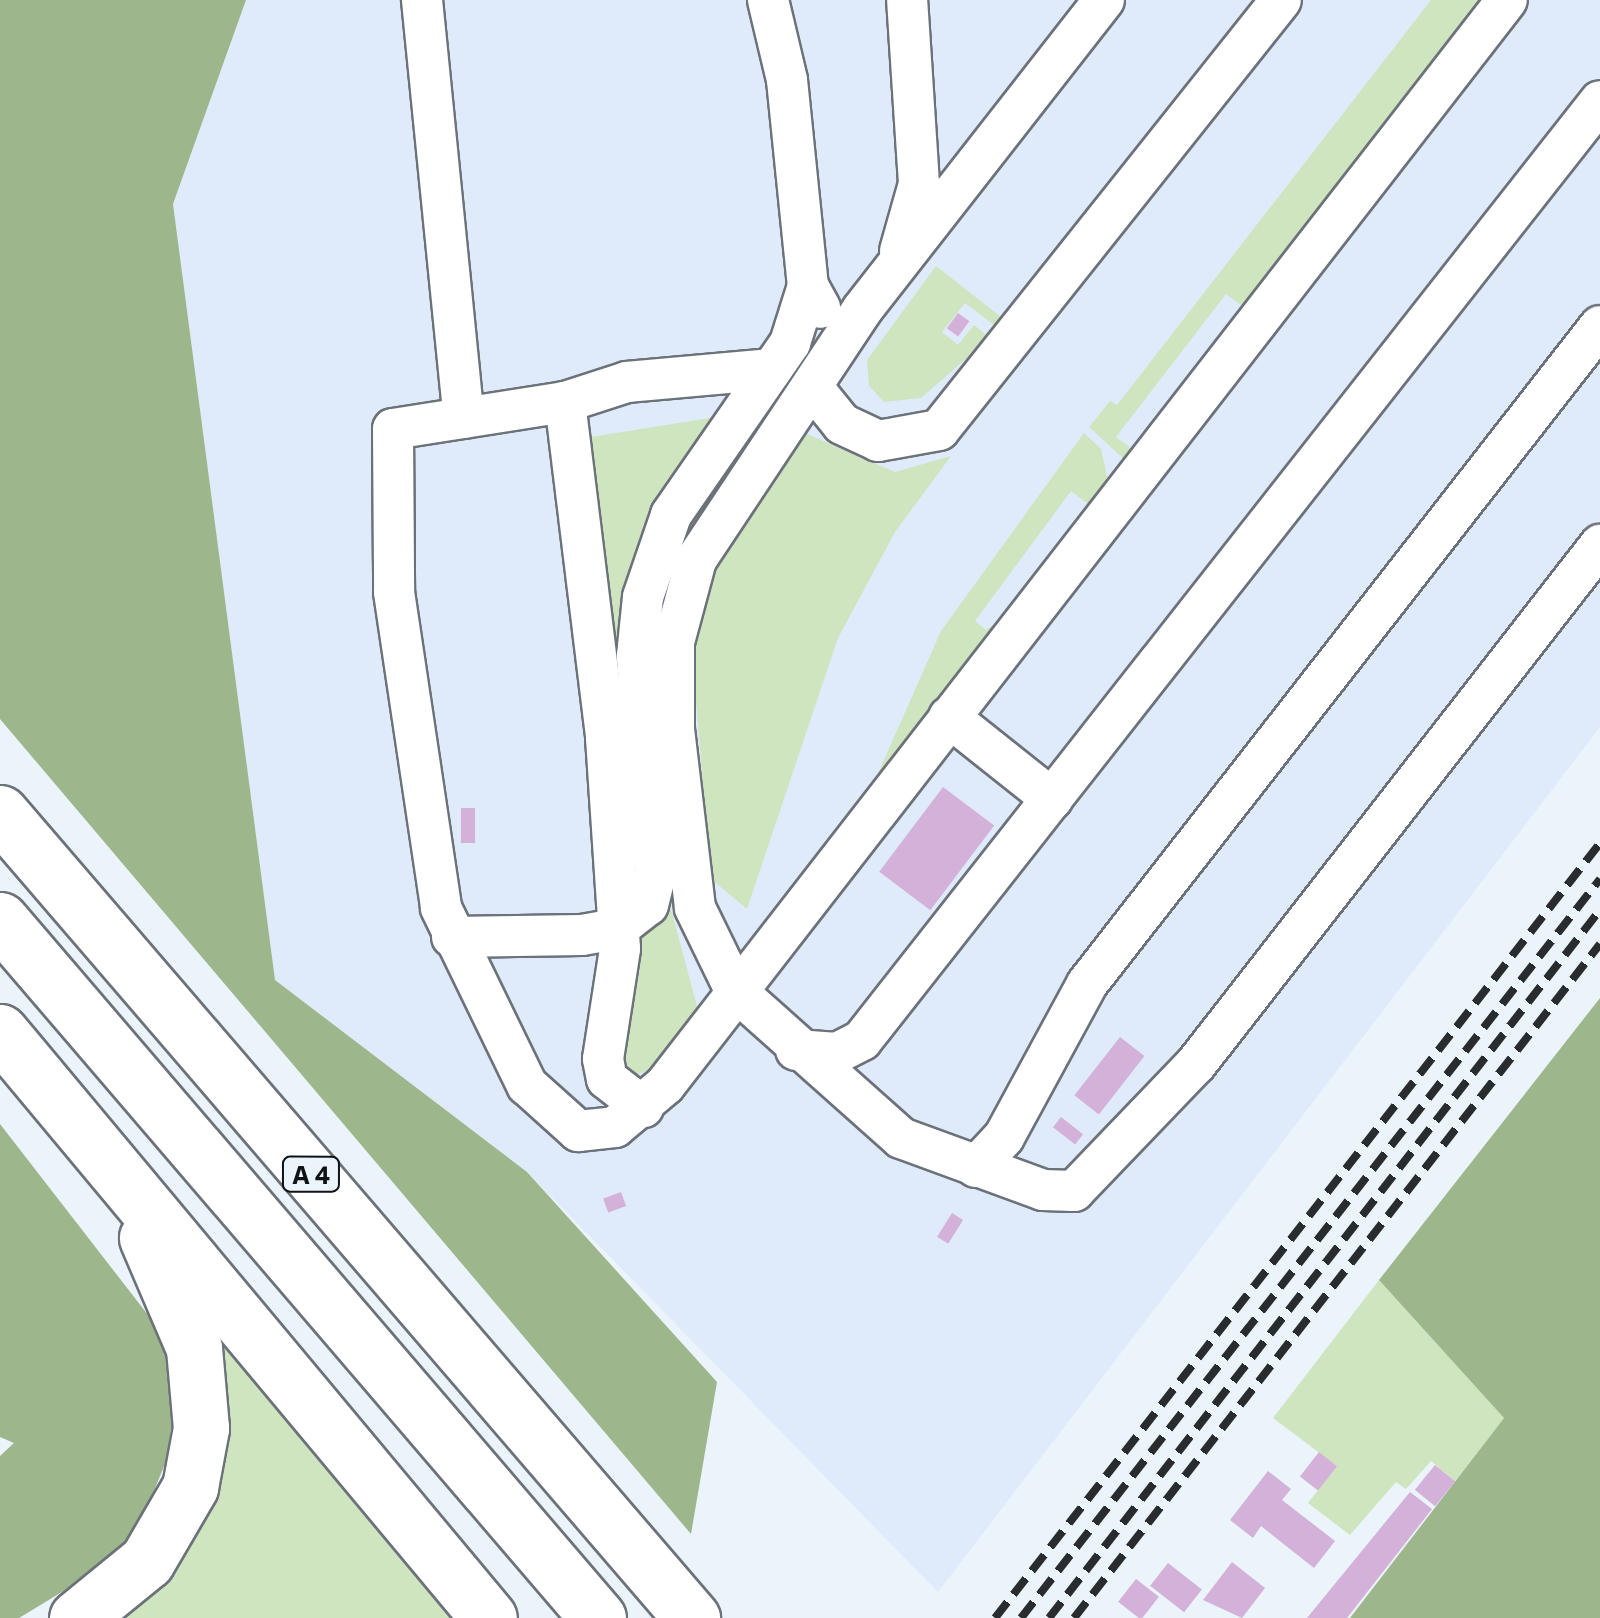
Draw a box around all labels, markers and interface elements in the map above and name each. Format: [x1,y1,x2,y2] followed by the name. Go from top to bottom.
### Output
[281,1154,341,1194] road number: A 4

